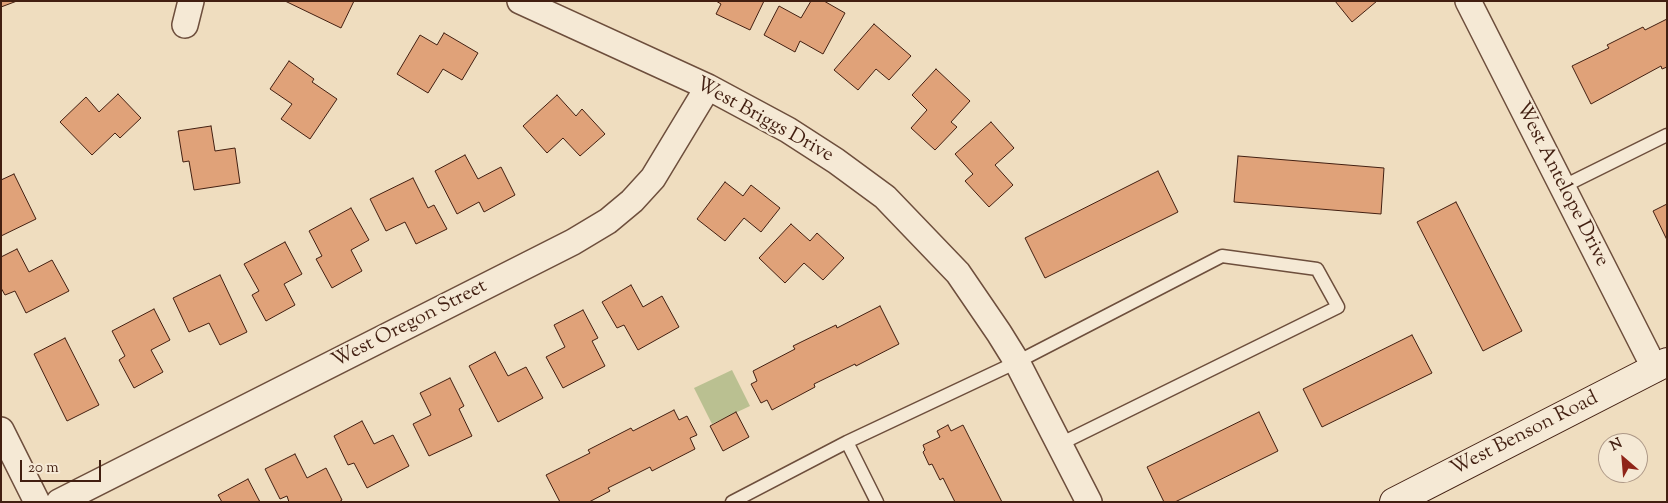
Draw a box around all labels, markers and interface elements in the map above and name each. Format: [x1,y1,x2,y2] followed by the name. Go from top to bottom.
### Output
[691,73,837,169] street label: West Briggs Drive
[1509,99,1613,271] street label: West Antelope Drive
[328,276,492,374] street label: West Oregon Street
[1447,388,1603,482] street label: West Benson Road
[1598,433,1648,483] north arrow
[1607,434,1626,457] text: N
[22,450,104,482] scale bar
[28,458,59,479] text: 20 m

